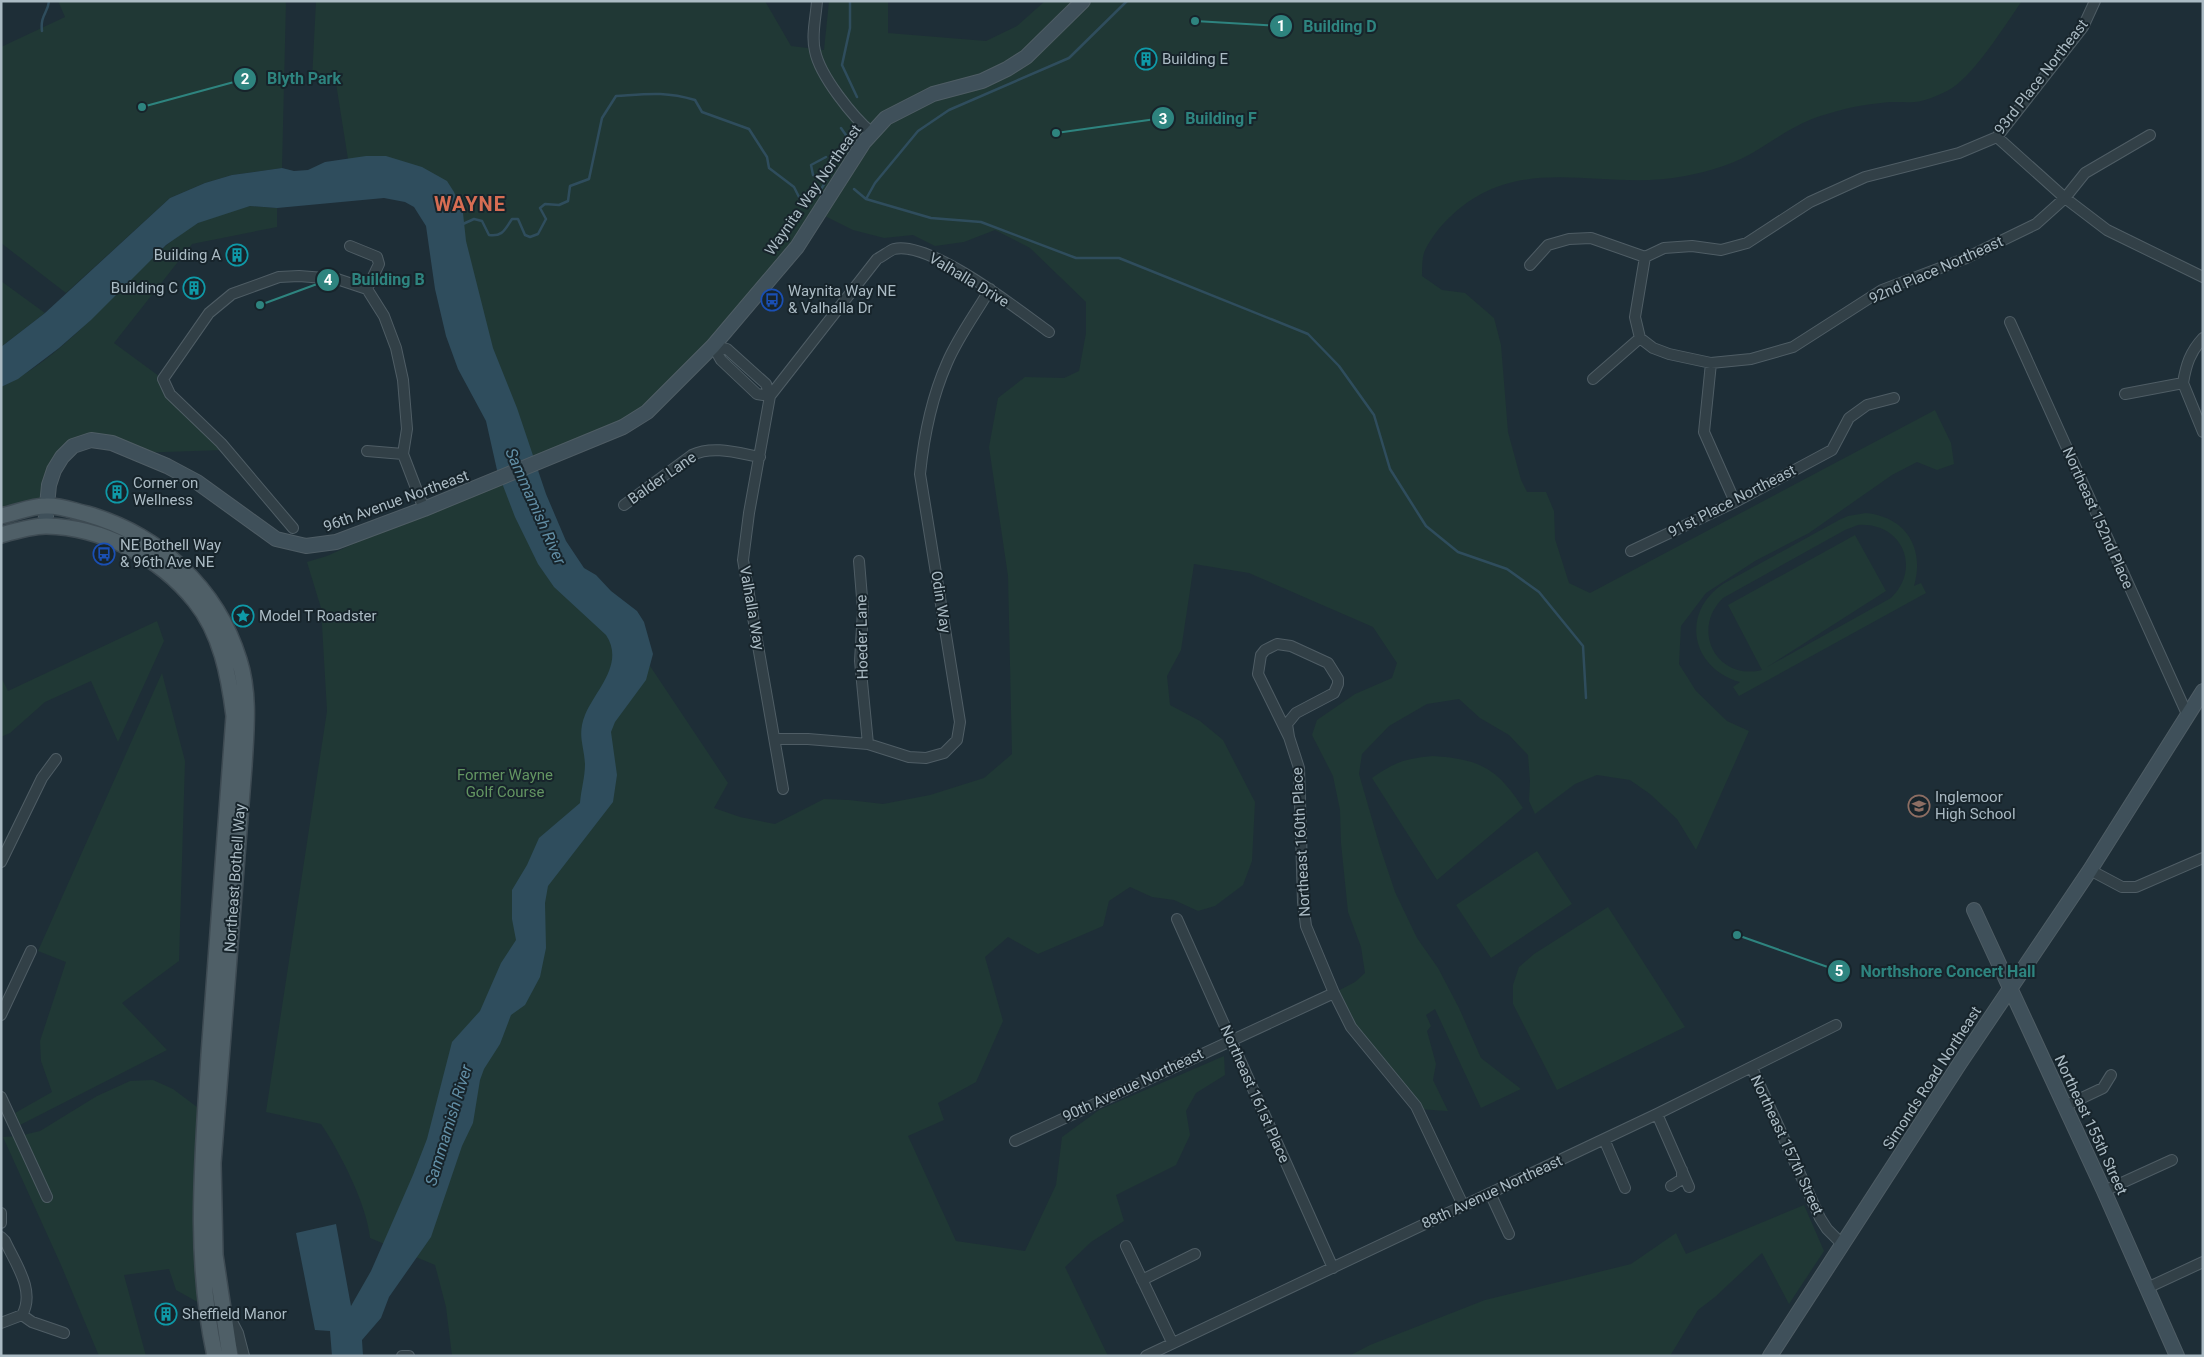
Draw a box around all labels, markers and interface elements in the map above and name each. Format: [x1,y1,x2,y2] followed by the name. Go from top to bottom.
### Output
[1269,11,1387,42] callout: Building D
[1990,16,2092,138] street label: 93rd Place Northeast
[1277,17,1285,35] text: 1
[1303,17,1377,36] text: Building D
[1134,47,1158,71] building icon: Building E
[1162,50,1228,68] place label: Building E
[232,63,351,94] callout: Blyth Park
[267,69,341,88] text: Blyth Park
[241,70,250,88] text: 2
[1150,103,1267,134] callout: Building F
[1185,109,1257,128] text: Building F
[1159,110,1167,128] text: 3
[761,121,865,259] street label: Waynita Way Northeast
[434,192,506,216] district label: WAYNE
[1866,232,2006,308] street label: 92nd Place Northeast
[225,243,249,267] building icon: Building A
[154,246,221,264] place label: Building A
[926,249,1012,311] street label: Valhalla Drive
[316,264,434,295] callout: Building B
[351,270,425,289] text: Building B
[324,271,333,289] text: 4
[182,276,206,300] building icon: Building C
[111,279,178,297] place label: Building C
[788,282,897,317] place label: Waynita Way NE & Valhalla Dr
[760,288,784,312] bus stop icon: Waynita Way NE & Valhalla Dr
[2059,444,2137,592] street label: Northeast 152nd Place
[501,445,570,568] water label: Sammamish River
[625,448,699,508] street label: Balder Lane
[1665,461,1799,541] street label: 91st Place Northeast
[321,466,471,536] street label: 96th Avenue Northeast
[133,474,198,509] place label: Corner on Wellness
[105,480,129,504] building icon: Corner on Wellness
[120,536,221,571] place label: NE Bothell Way & 96th Ave NE
[92,542,116,566] bus stop icon: NE Bothell Way & 96th Ave NE
[736,565,768,651] street label: Valhalla Way
[927,570,955,634] street label: Odin Way
[852,594,872,680] street label: Hoeder Lane
[231,604,255,628] place icon: Model T Roadster
[259,607,377,625] place label: Model T Roadster
[457,766,553,801] park label: Former Wayne Golf Course
[1288,767,1314,917] street label: Northeast 160th Place
[1935,788,2016,823] place label: Inglemoor High School
[1907,794,1931,818] school or university icon: Inglemoor High School
[221,803,249,953] street label: Northeast Bothell Way
[1826,955,2046,986] callout: Northshore Concert Hall
[1835,962,1843,980] text: 5
[1861,962,2035,981] text: Northshore Concert Hall
[1879,1003,1985,1153] street label: Simonds Road Northeast
[1216,1022,1294,1166] street label: Northeast 161st Place
[1060,1044,1206,1126] street label: 90th Avenue Northeast
[2051,1052,2131,1198] street label: Northeast 155th Street
[421,1062,476,1188] water label: Sammamish River
[1747,1072,1827,1218] street label: Northeast 157th Street
[1419,1151,1565,1233] street label: 88th Avenue Northeast
[154,1302,178,1326] building icon: Sheffield Manor
[182,1305,287,1323] place label: Sheffield Manor

